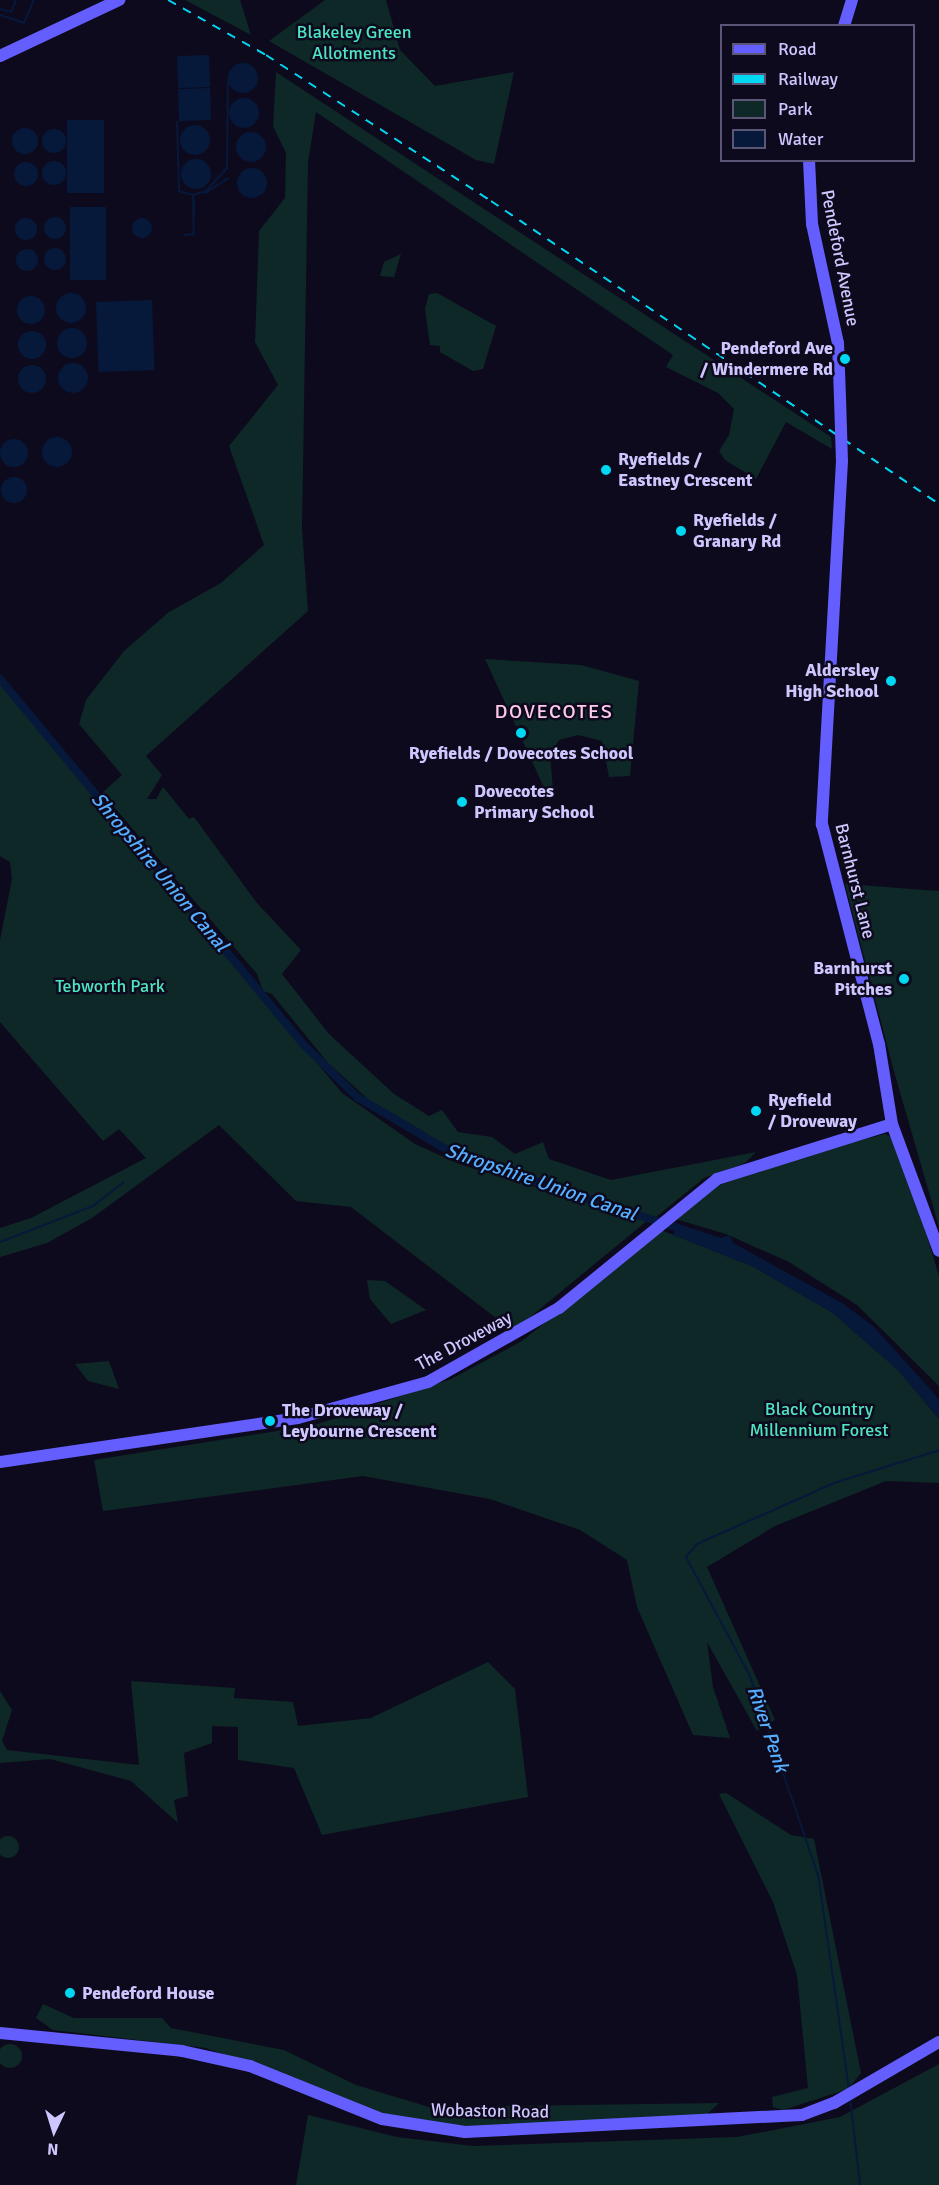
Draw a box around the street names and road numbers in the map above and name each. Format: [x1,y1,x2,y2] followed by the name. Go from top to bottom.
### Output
[816,188,864,328] street label: Pendeford Avenue
[830,821,880,941] street label: Barnhurst Lane
[412,1307,516,1375] street label: The Droveway
[431,2099,549,2123] street label: Wobaston Road

